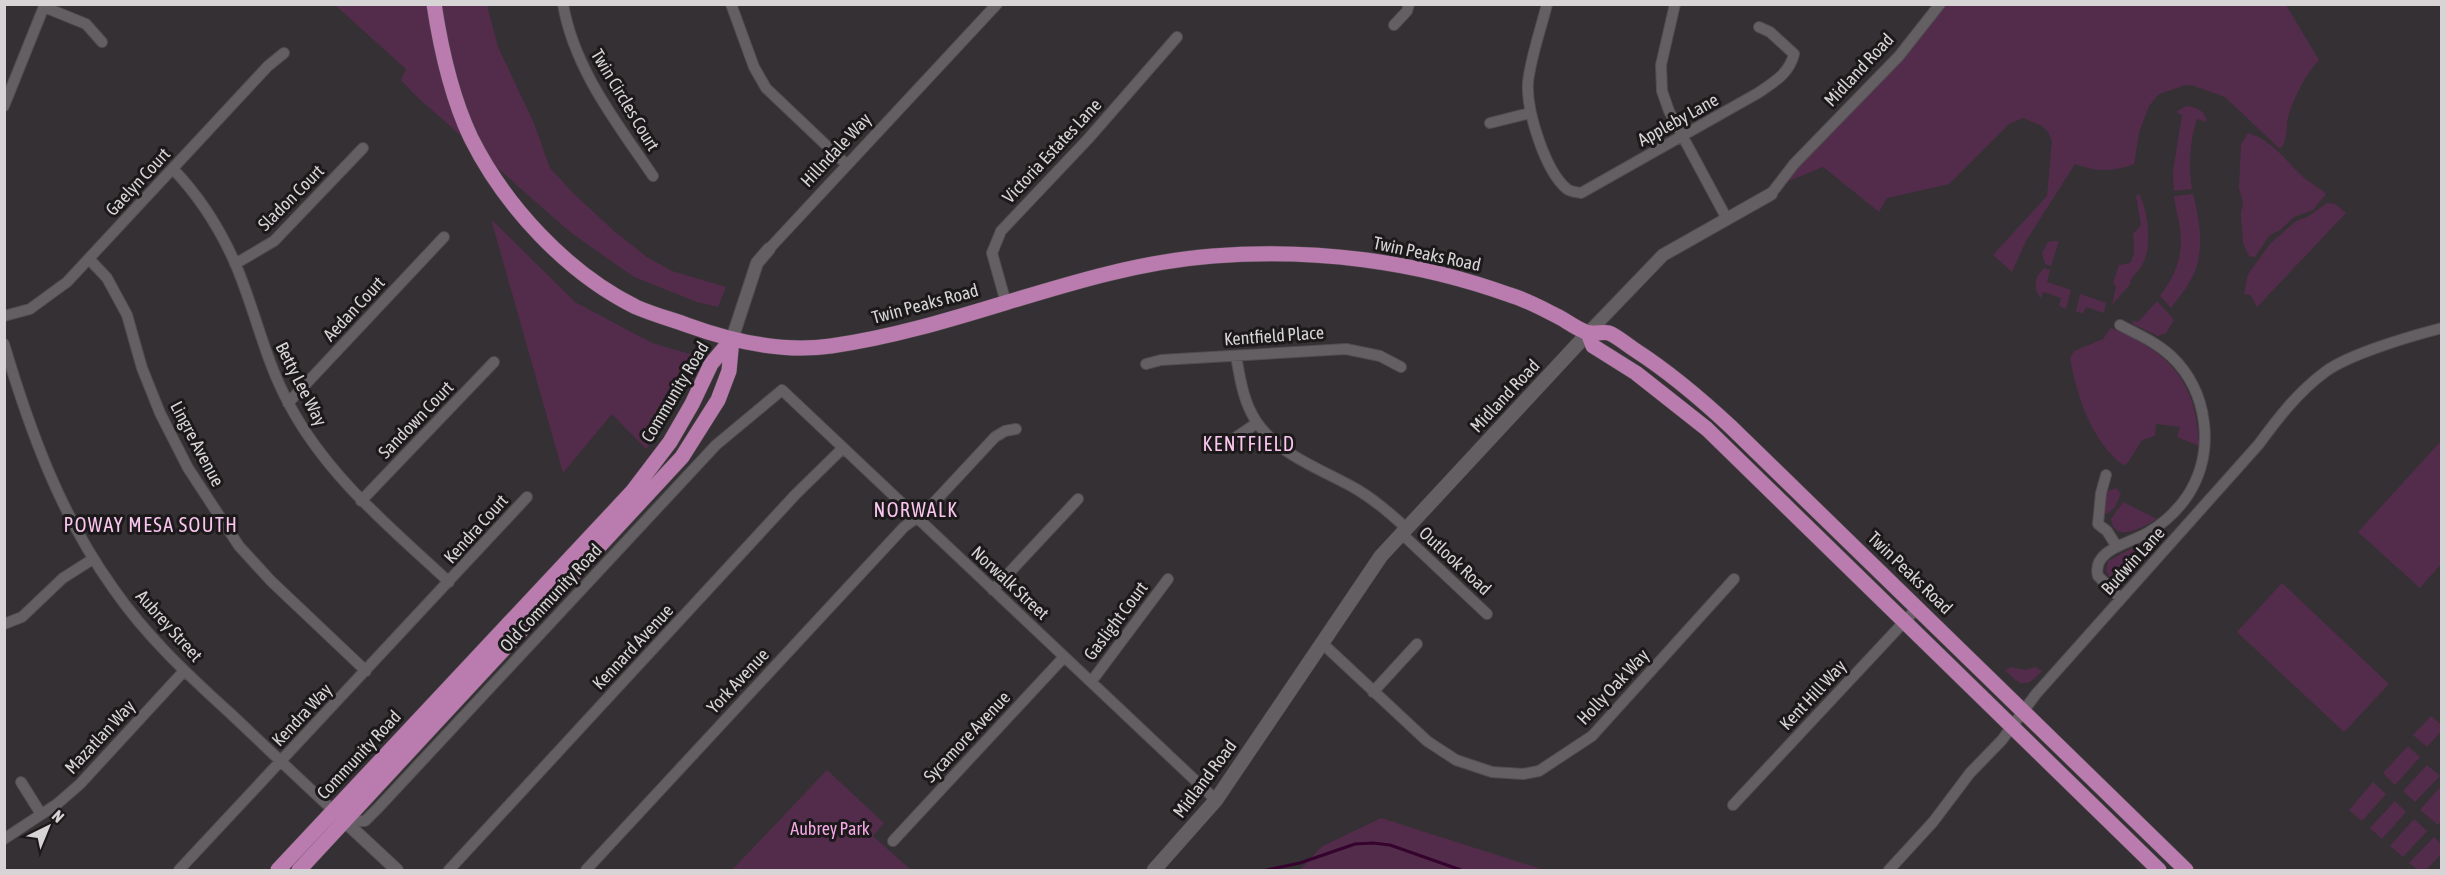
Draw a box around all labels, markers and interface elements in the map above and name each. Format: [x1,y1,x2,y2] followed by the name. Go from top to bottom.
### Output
[1820,29,1898,110] street label: Midland Road
[587,45,664,154] street label: Twin Circles Court
[1634,89,1722,150] street label: Appleby Lane
[998,94,1105,207] street label: Victoria Estates Lane
[796,108,875,191] street label: Hillndale Way
[101,143,174,220] street label: Gaelyn Court
[253,160,328,235] street label: Sladon Court
[1371,232,1483,275] street label: Twin Peaks Road
[318,272,389,345] street label: Aedan Court
[869,279,981,328] street label: Twin Peaks Road
[1223,322,1325,349] street label: Kentfield Place
[271,338,331,429] street label: Betty Lee Way
[636,338,713,446] street label: Community Road
[1466,355,1544,436] street label: Midland Road
[374,377,458,463] street label: Sandown Court
[166,398,229,490] street label: Lingre Avenue
[1202,432,1296,455] district label: KENTFIELD
[439,490,512,567] street label: Kendra Court
[873,498,959,521] district label: NORWALK
[64,513,238,536] district label: POWAY MESA SOUTH
[1415,522,1496,599] street label: Outlook Road
[2097,522,2169,599] street label: Budwin Lane
[1864,527,1957,618] street label: Twin Peaks Road
[495,539,606,656] street label: Old Community Road
[967,542,1053,624] street label: Norwalk Street
[1079,577,1152,664] street label: Gaslight Court
[132,586,207,666] street label: Aubrey Street
[588,600,677,694] street label: Kennard Avenue
[702,644,773,717] street label: York Avenue
[1572,644,1653,729] street label: Holly Oak Way
[1775,655,1850,734] street label: Kent Hill Way
[267,679,336,750] street label: Kendra Way
[919,687,1014,787] street label: Sycamore Avenue
[60,695,139,778] street label: Mazatlan Way
[312,706,405,803] street label: Community Road
[1169,736,1241,822] street label: Midland Road
[18,797,78,857] north arrow
[49,806,68,826] text: N
[790,818,870,839] park label: Aubrey Park

